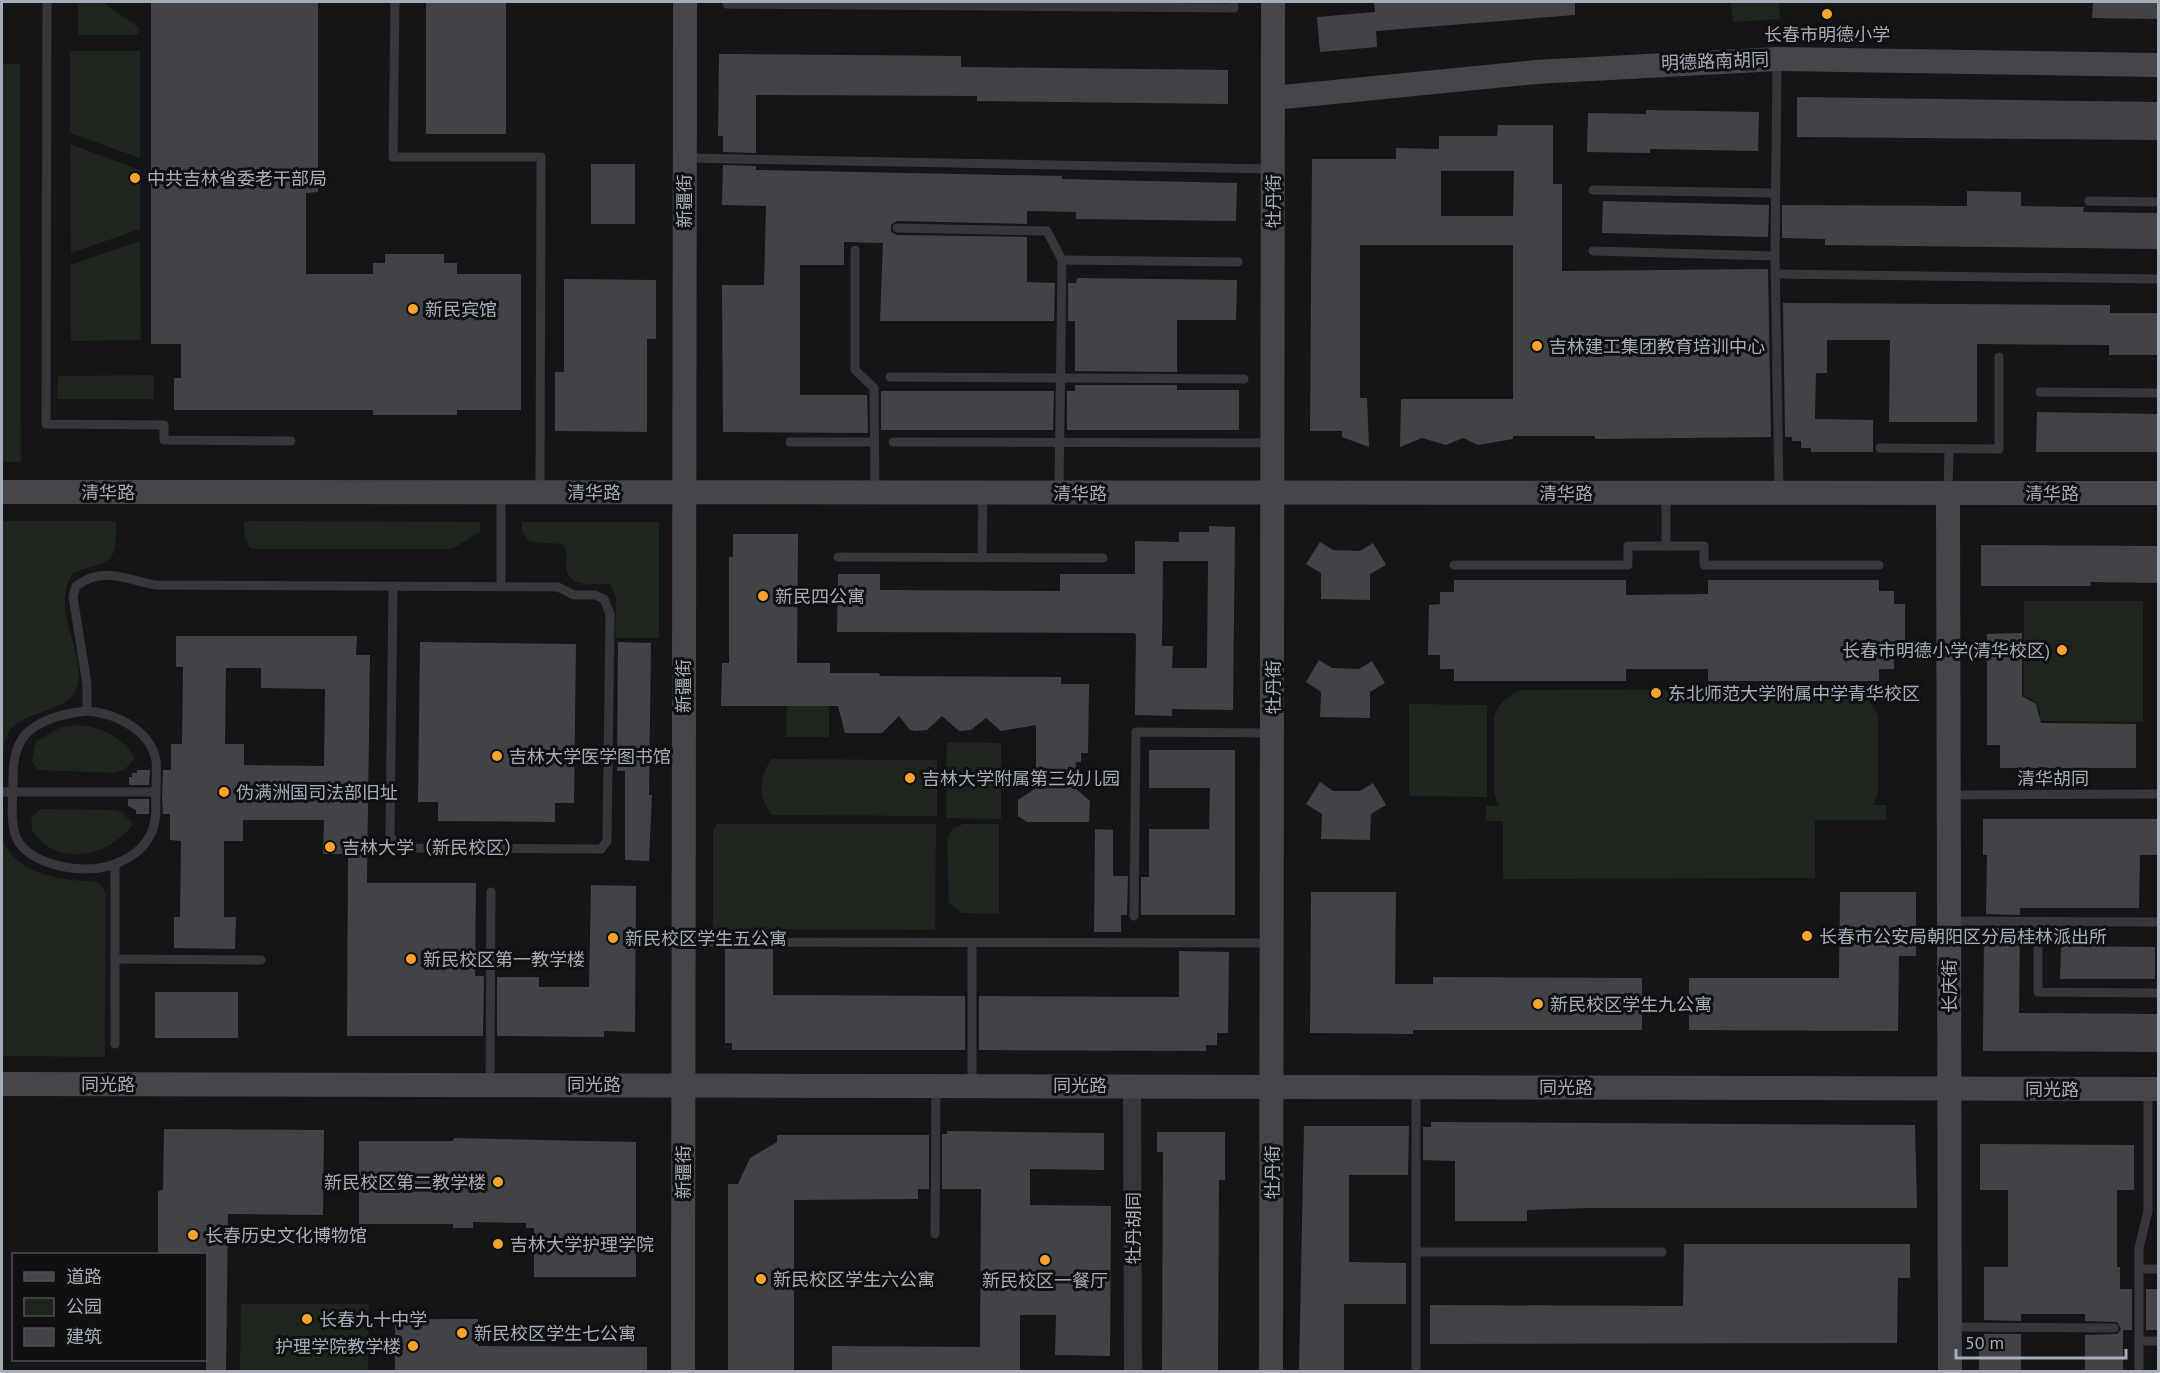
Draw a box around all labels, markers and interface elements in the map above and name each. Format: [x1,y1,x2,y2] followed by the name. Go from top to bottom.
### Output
[1820,7,1834,21] marker: 长春市明德小学
[1764,23,1890,46] place label: 长春市明德小学
[1661,48,1769,74] street label: 明德路南胡同
[147,167,327,190] place label: 中共吉林省委老干部局
[128,171,142,185] marker: 中共吉林省委老干部局
[673,174,696,228] street label: 新疆街
[1262,174,1285,228] street label: 牡丹街
[425,298,497,321] place label: 新民宾馆
[406,302,420,316] marker: 新民宾馆
[1549,335,1765,358] place label: 吉林建工集团教育培训中心
[1530,339,1544,353] marker: 吉林建工集团教育培训中心
[81,481,135,504] street label: 清华路
[567,481,621,504] street label: 清华路
[1053,482,1107,505] street label: 清华路
[1539,482,1593,505] street label: 清华路
[2025,482,2079,505] street label: 清华路
[775,585,865,608] place label: 新民四公寓
[756,589,770,603] marker: 新民四公寓
[1842,639,2050,662] place label: 长春市明德小学(清华校区)
[2055,643,2069,657] marker: 长春市明德小学(清华校区)
[672,659,695,713] street label: 新疆街
[1262,660,1285,714] street label: 牡丹街
[1668,682,1920,705] place label: 东北师范大学附属中学青华校区
[1649,686,1663,700] marker: 东北师范大学附属中学青华校区
[509,745,671,768] place label: 吉林大学医学图书馆
[490,749,504,763] marker: 吉林大学医学图书馆
[922,767,1120,790] place label: 吉林大学附属第三幼儿园
[2017,767,2089,790] street label: 清华胡同
[903,771,917,785] marker: 吉林大学附属第三幼儿园
[236,781,398,804] place label: 伪满洲国司法部旧址
[217,785,231,799] marker: 伪满洲国司法部旧址
[342,836,522,859] place label: 吉林大学（新民校区）
[323,840,337,854] marker: 吉林大学（新民校区）
[1819,925,2107,948] place label: 长春市公安局朝阳区分局桂林派出所
[625,927,787,950] place label: 新民校区学生五公寓
[1800,929,1814,943] marker: 长春市公安局朝阳区分局桂林派出所
[606,931,620,945] marker: 新民校区学生五公寓
[423,948,585,971] place label: 新民校区第一教学楼
[404,952,418,966] marker: 新民校区第一教学楼
[1938,959,1961,1013] street label: 长庆街
[1550,993,1712,1016] place label: 新民校区学生九公寓
[1531,997,1545,1011] marker: 新民校区学生九公寓
[81,1073,135,1096] street label: 同光路
[567,1073,621,1096] street label: 同光路
[1053,1074,1107,1097] street label: 同光路
[1539,1076,1593,1099] street label: 同光路
[2025,1078,2079,1101] street label: 同光路
[672,1145,695,1199] street label: 新疆街
[1261,1145,1284,1199] street label: 牡丹街
[324,1171,486,1194] place label: 新民校区第二教学楼
[491,1175,505,1189] marker: 新民校区第二教学楼
[1122,1192,1145,1264] street label: 牡丹胡同
[205,1224,367,1247] place label: 长春历史文化博物馆
[186,1228,200,1242] marker: 长春历史文化博物馆
[510,1233,654,1256] place label: 吉林大学护理学院
[491,1237,505,1251] marker: 吉林大学护理学院
[12,1253,207,1361] legend
[1038,1253,1052,1267] marker: 新民校区一餐厅
[66,1265,102,1288] text: 道路
[773,1268,935,1291] place label: 新民校区学生六公寓
[982,1269,1108,1292] place label: 新民校区一餐厅
[754,1272,768,1286] marker: 新民校区学生六公寓
[66,1295,102,1318] text: 公园
[319,1308,427,1331] place label: 长春九十中学
[300,1312,314,1326] marker: 长春九十中学
[474,1322,636,1345] place label: 新民校区学生七公寓
[1956,1322,2126,1360] scale bar
[66,1325,102,1348] text: 建筑
[455,1326,469,1340] marker: 新民校区学生七公寓
[1965,1331,2004,1354] text: 50 m
[275,1335,401,1358] place label: 护理学院教学楼
[406,1339,420,1353] marker: 护理学院教学楼

